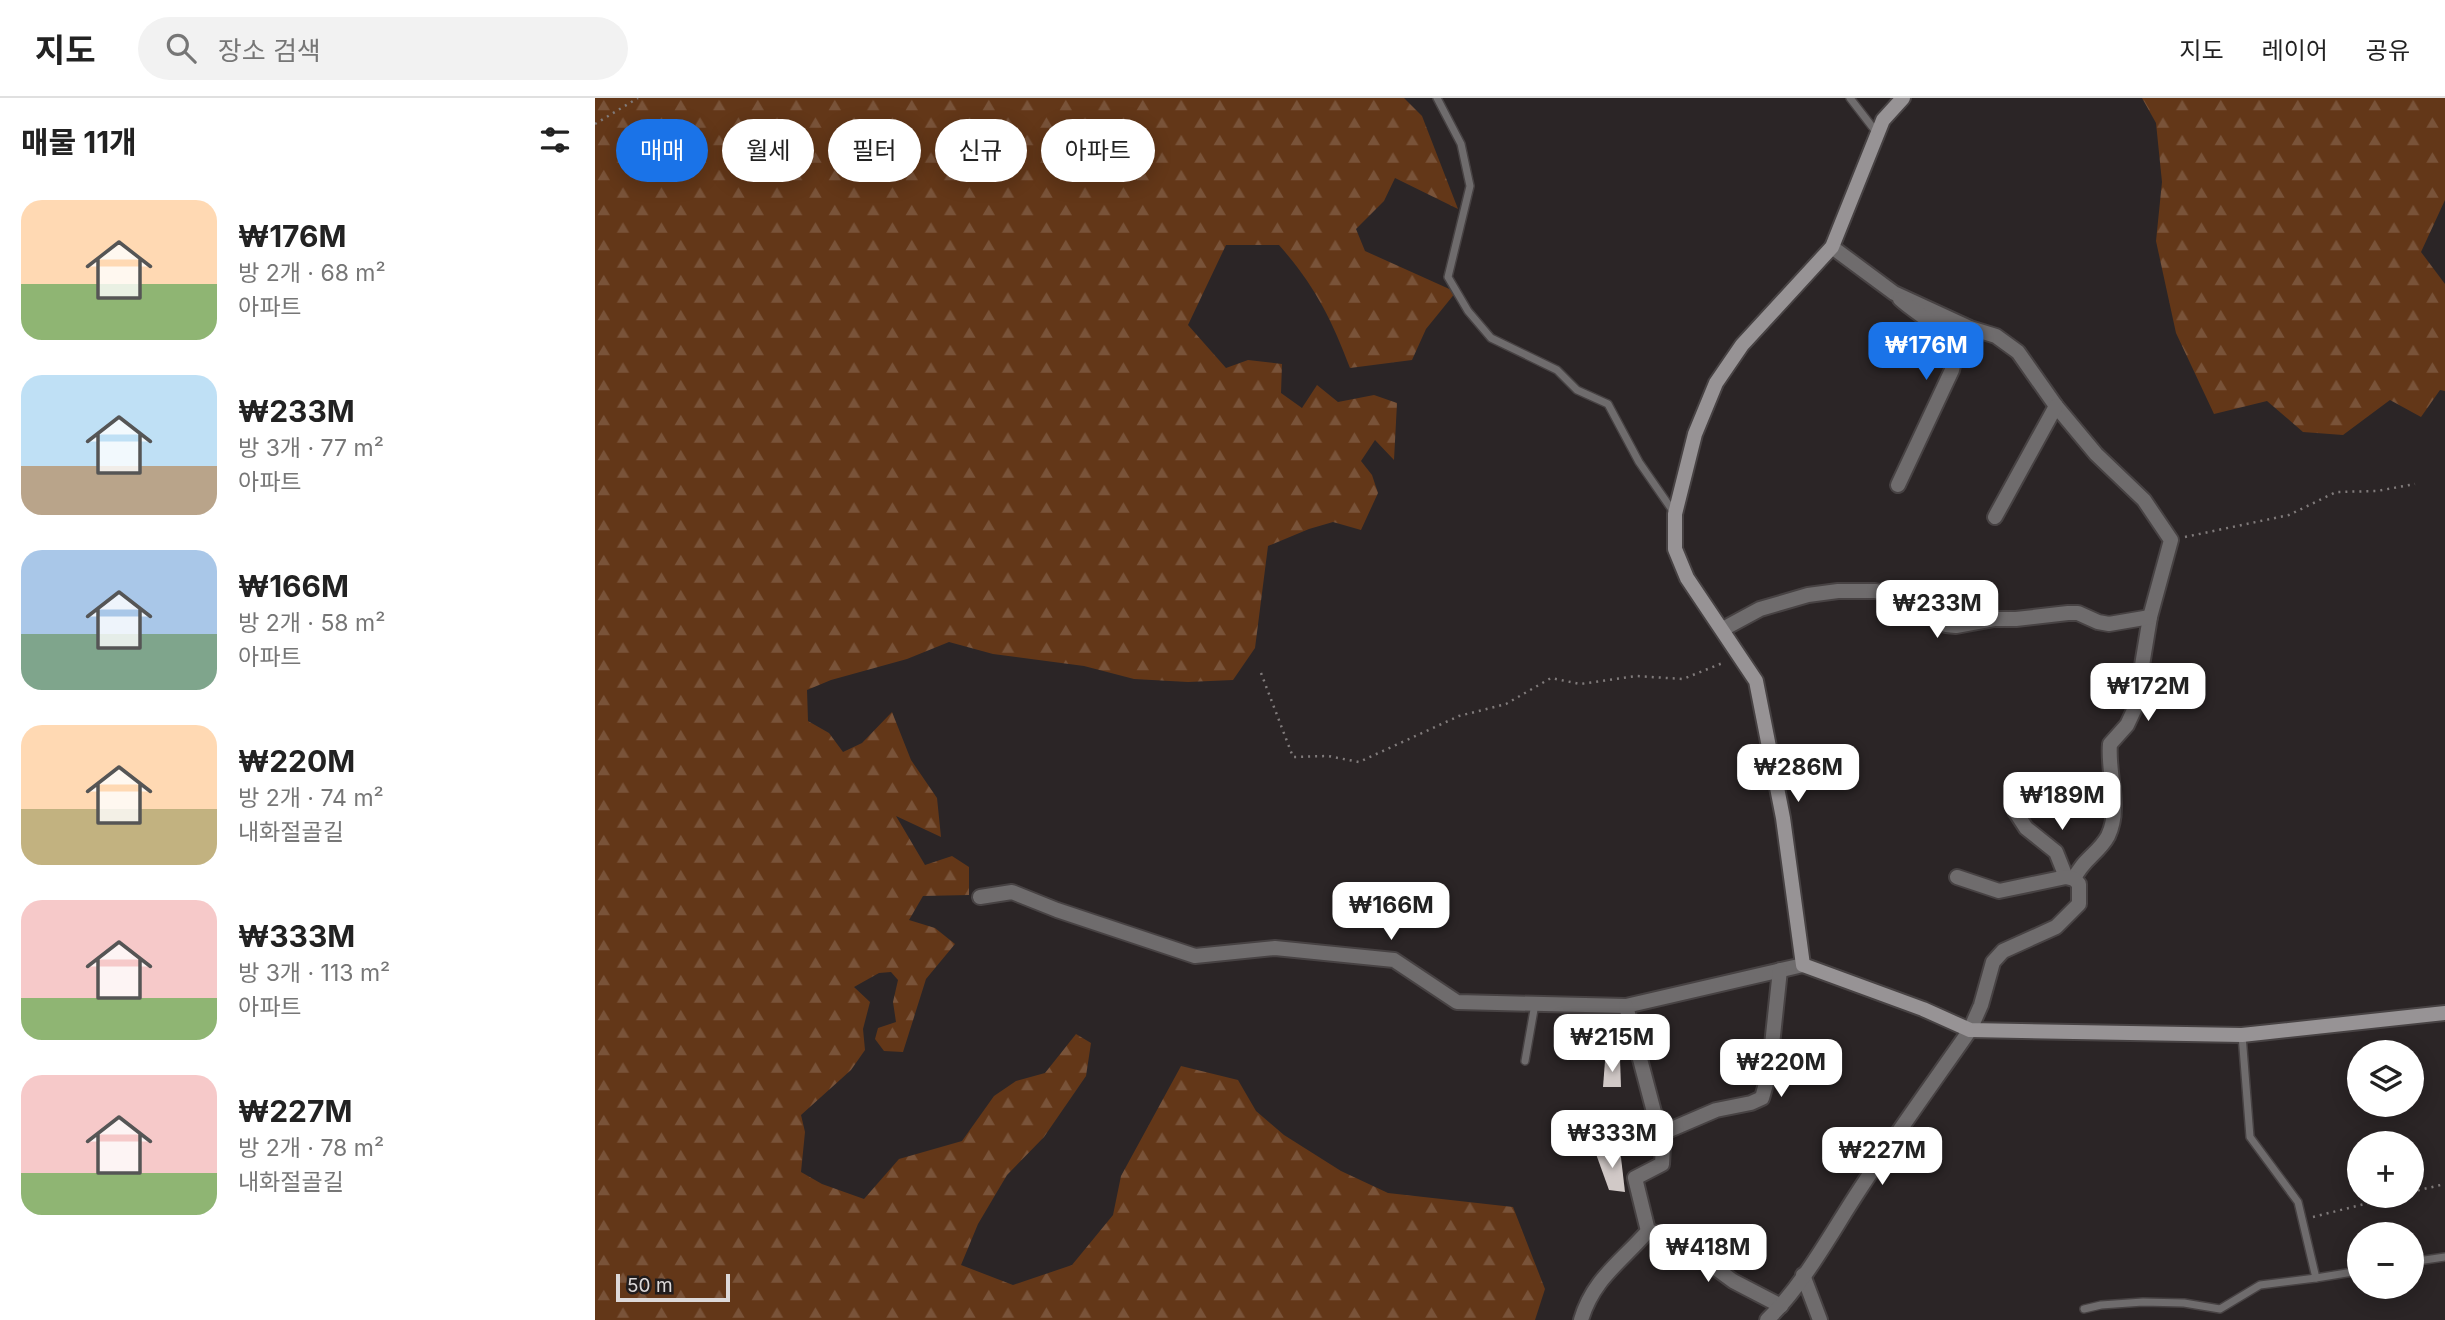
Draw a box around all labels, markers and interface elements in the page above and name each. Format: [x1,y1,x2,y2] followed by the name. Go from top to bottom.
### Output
[138,17,628,80] search box
[162,29,200,67] icon: search
[35,30,96,70] text: 지도
[218,35,321,66] text: 장소 검색
[2179,36,2224,65] text: 지도
[2262,36,2328,65] text: 레이어
[2366,36,2410,65] text: 공유
[616,119,708,182] chip: 매매
[722,119,814,182] chip: 월세
[828,119,921,182] chip: 필터
[935,119,1027,182] chip: 신규
[1041,119,1155,182] chip: 아파트
[536,121,574,159] icon: filters
[21,124,137,160] text: 매물 11개
[238,218,347,254] text: ₩176M
[77,228,161,312] icon: home
[238,259,386,287] text: 방 2개 · 68 m²
[238,293,301,321] text: 아파트
[1877,322,1975,382] pin: ₩176M
[1884,331,1968,359] text: ₩176M
[238,393,355,429] text: ₩233M
[77,403,161,487] icon: home
[238,434,384,462] text: 방 3개 · 77 m²
[238,468,301,496] text: 아파트
[238,568,349,604] text: ₩166M
[77,578,161,662] icon: home
[1888,580,1986,640] pin: ₩233M
[1892,589,1982,617] text: ₩233M
[238,609,385,637] text: 방 2개 · 58 m²
[238,643,301,671] text: 아파트
[2099,664,2197,723] pin: ₩172M
[2106,672,2190,700] text: ₩172M
[238,743,355,779] text: ₩220M
[1749,744,1847,804] pin: ₩286M
[77,753,161,837] icon: home
[1753,753,1843,781] text: ₩286M
[2013,772,2111,832] pin: ₩189M
[2019,781,2105,809] text: ₩189M
[238,784,384,812] text: 방 2개 · 74 m²
[238,818,344,846] text: 내화절골길
[1342,882,1440,942] pin: ₩166M
[1348,891,1434,919] text: ₩166M
[238,918,355,954] text: ₩333M
[77,928,161,1012] icon: home
[238,959,390,987] text: 방 3개 · 113 m²
[238,993,301,1021] text: 아파트
[1563,1014,1661,1074] pin: ₩215M
[1570,1023,1654,1051] text: ₩215M
[1732,1040,1830,1099] pin: ₩220M
[2347,1040,2424,1299] map controls
[2347,1040,2424,1117] button: layers
[1736,1048,1826,1076] text: ₩220M
[238,1093,352,1129] text: ₩227M
[77,1103,161,1187] icon: home
[1563,1110,1661,1170] pin: ₩333M
[1567,1119,1657,1147] text: ₩333M
[1833,1128,1931,1187] pin: ₩227M
[2347,1131,2424,1208] button: +
[238,1134,384,1162] text: 방 2개 · 78 m²
[1838,1136,1926,1164] text: ₩227M
[238,1168,344,1196] text: 내화절골길
[2347,1222,2424,1299] button: −
[1659,1224,1757,1284] pin: ₩418M
[1666,1233,1750,1261] text: ₩418M
[616,1271,730,1303] scale bar
[627,1274,673,1297] text: 50 m

